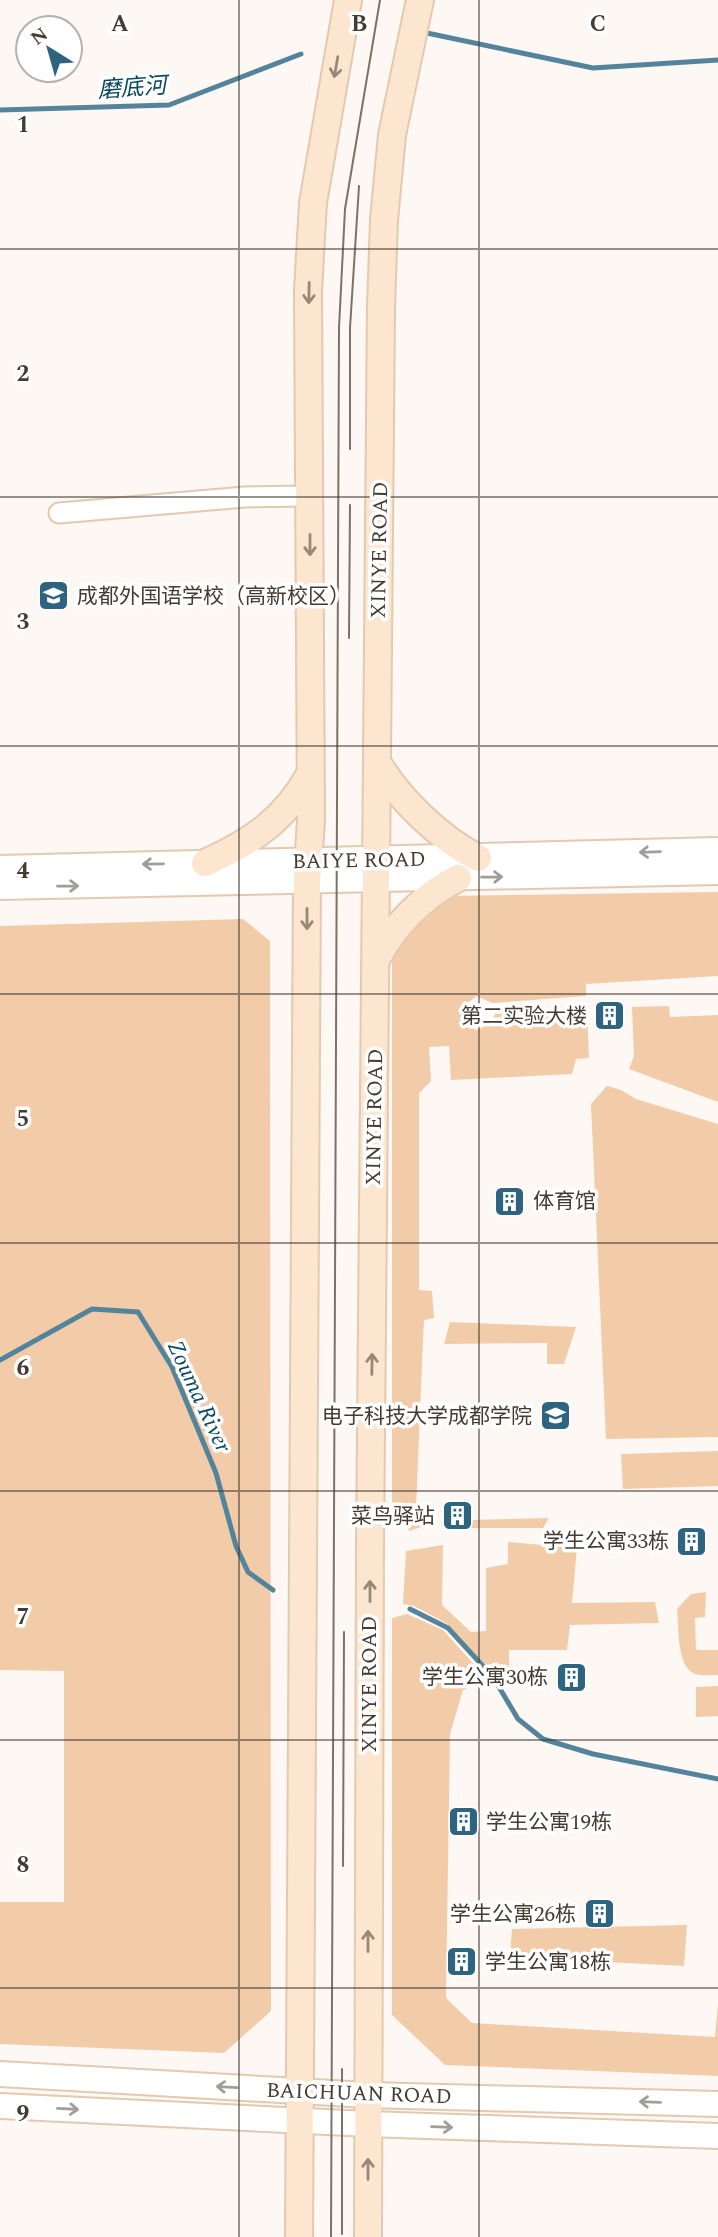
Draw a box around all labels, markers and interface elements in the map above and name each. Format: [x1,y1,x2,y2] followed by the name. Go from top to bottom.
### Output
[111,7,129,42] text: A
[351,7,367,42] text: B
[590,7,606,42] text: C
[14,14,84,84] north arrow
[25,20,55,53] text: N
[328,55,342,78] one-way arrow
[96,68,172,108] water label: 磨底河
[17,108,29,143] text: 1
[302,281,315,304] one-way arrow
[17,357,30,392] text: 2
[363,481,397,619] street label: XINYE ROAD
[303,533,317,556] one-way arrow
[37,579,71,613] school or university icon: 成都外国语学校（高新校区）
[77,581,350,613] place label: 成都外国语学校（高新校区）
[17,605,30,640] text: 3
[292,844,426,878] street label: BAIYE ROAD
[639,845,662,859] one-way arrow
[17,854,30,889] text: 4
[142,858,165,871] one-way arrow
[480,871,503,884] one-way arrow
[56,879,79,892] one-way arrow
[300,907,314,930] one-way arrow
[593,999,627,1033] building icon: 第二实验大楼
[461,1001,587,1033] place label: 第二实验大楼
[358,1048,392,1186] street label: XINYE ROAD
[17,1102,29,1137] text: 5
[493,1184,527,1218] building icon: 体育馆
[533,1186,596,1218] place label: 体育馆
[157,1335,240,1460] water label: Zouma River
[17,1351,30,1386] text: 6
[365,1353,379,1376] one-way arrow
[538,1399,572,1433] school or university icon: 电子科技大学成都学院
[322,1401,532,1433] place label: 电子科技大学成都学院
[441,1499,475,1533] building icon: 菜鸟驿站
[351,1501,435,1533] place label: 菜鸟驿站
[675,1524,709,1558] building icon: 学生公寓33栋
[543,1526,669,1558] place label: 学生公寓33栋
[363,1580,377,1603] one-way arrow
[17,1600,29,1635] text: 7
[354,1616,386,1752] street label: XINYE ROAD
[554,1660,588,1694] building icon: 学生公寓30栋
[422,1662,548,1694] place label: 学生公寓30栋
[446,1805,480,1839] building icon: 学生公寓19栋
[486,1807,612,1839] place label: 学生公寓19栋
[17,1848,29,1883] text: 8
[582,1897,616,1931] building icon: 学生公寓26栋
[450,1899,576,1931] place label: 学生公寓26栋
[361,1930,375,1953] one-way arrow
[445,1945,479,1979] building icon: 学生公寓18栋
[485,1947,611,1979] place label: 学生公寓18栋
[266,2075,452,2113] street label: BAICHUAN ROAD
[216,2080,238,2093] one-way arrow
[639,2095,662,2109] one-way arrow
[17,2097,30,2132] text: 9
[56,2103,79,2116] one-way arrow
[430,2120,453,2133] one-way arrow
[361,2158,375,2181] one-way arrow

